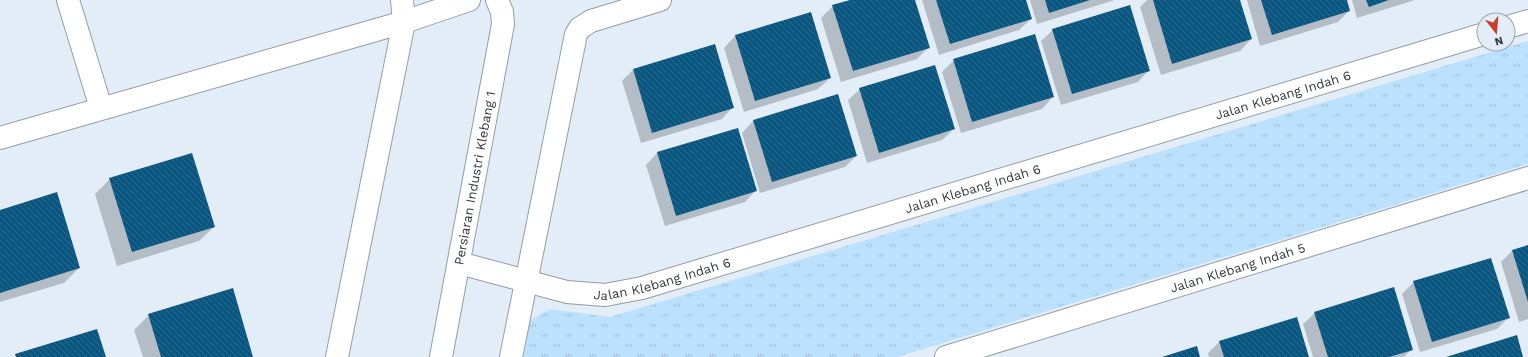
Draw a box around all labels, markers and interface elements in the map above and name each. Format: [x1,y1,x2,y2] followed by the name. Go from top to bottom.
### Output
[1476,12,1516,52] north arrow
[1493,34,1505,48] text: N
[1213,67,1353,122] street label: Jalan Klebang Indah 6
[451,90,498,266] street label: Persiaran Industri Klebang 1
[903,161,1042,216] street label: Jalan Klebang Indah 6
[1168,239,1307,295] street label: Jalan Klebang Indah 5
[593,254,732,303] street label: Jalan Klebang Indah 6

